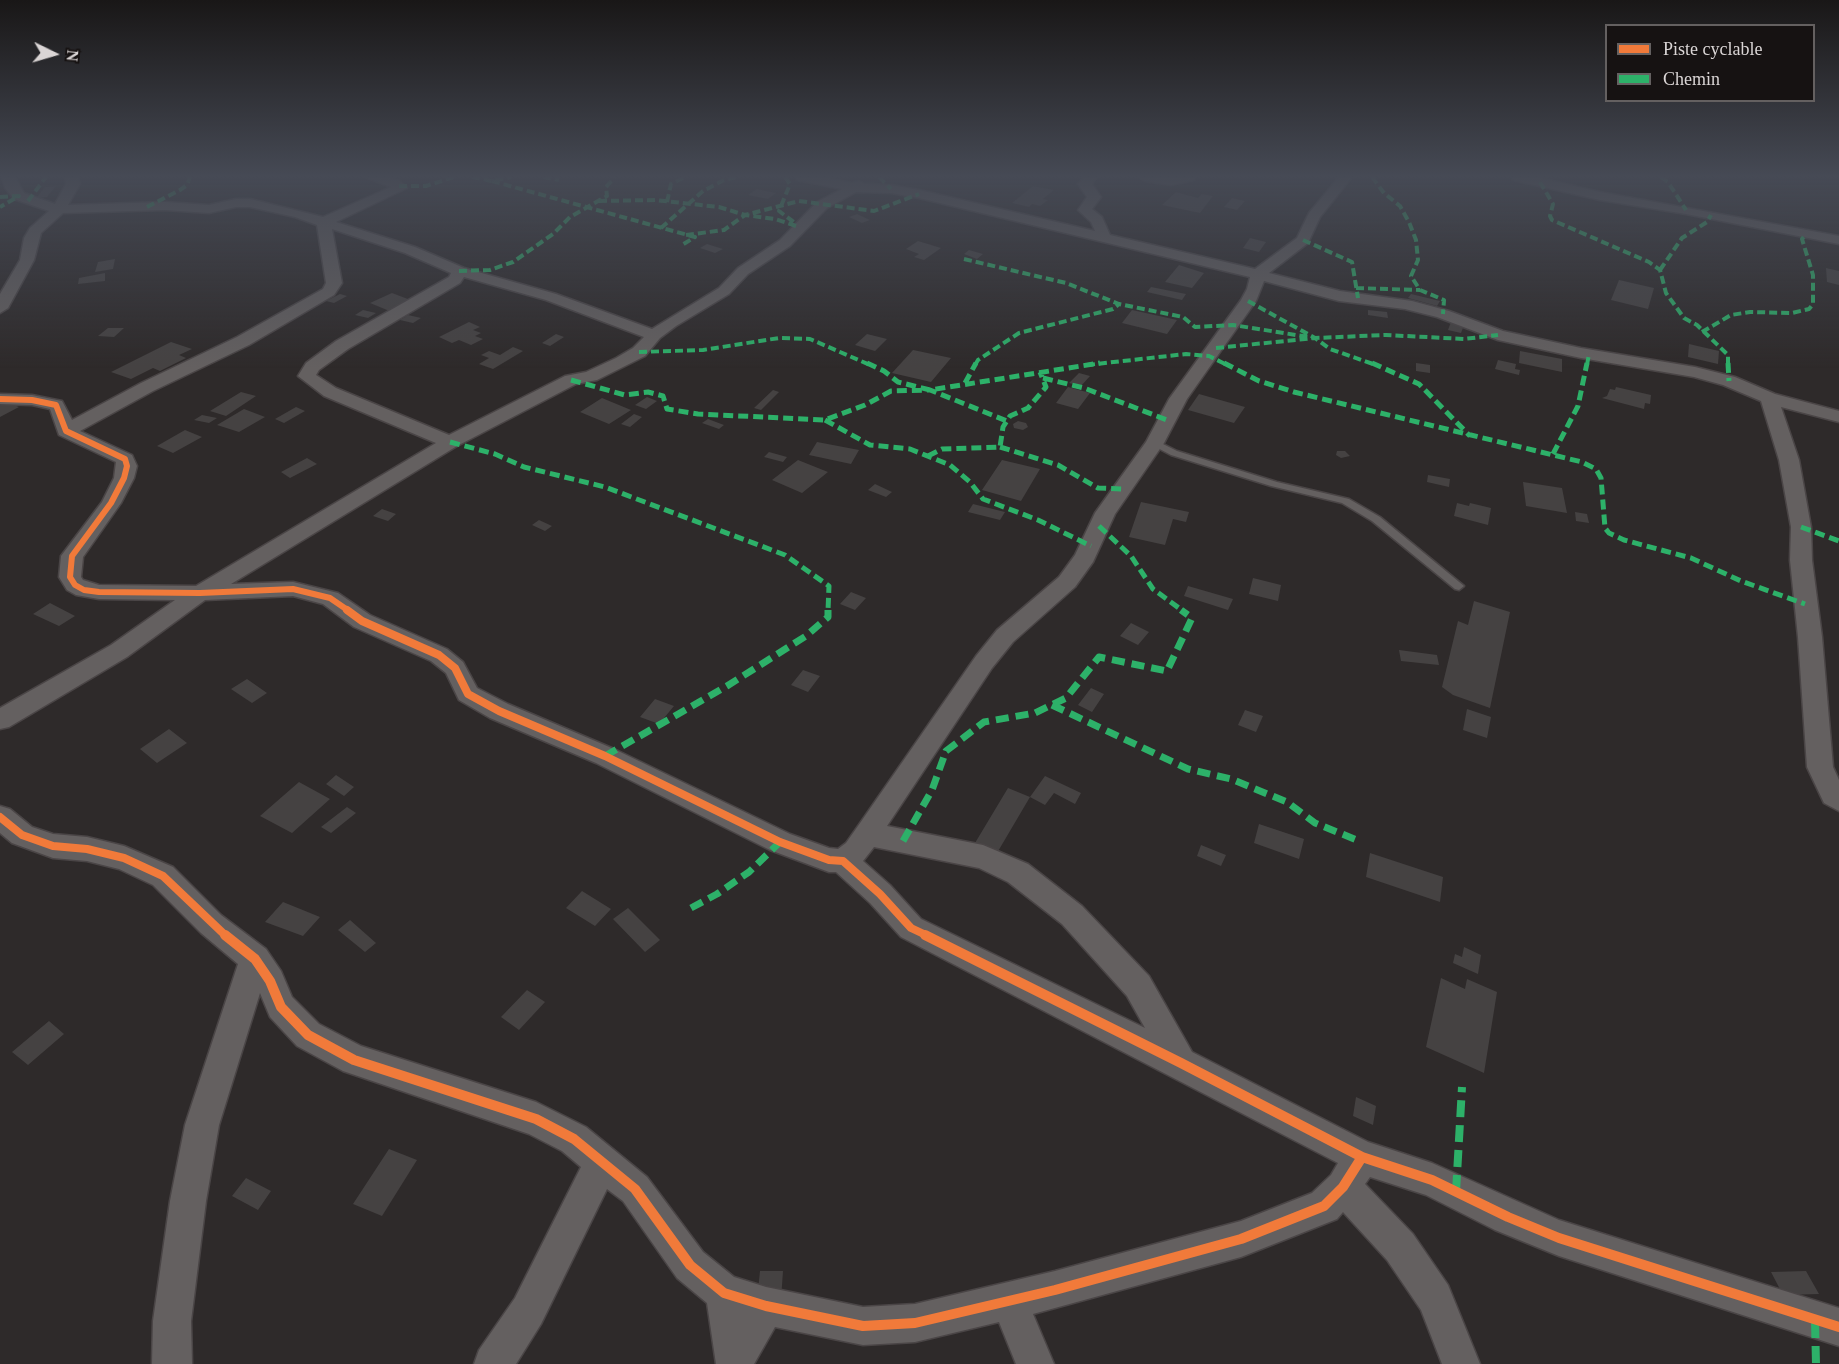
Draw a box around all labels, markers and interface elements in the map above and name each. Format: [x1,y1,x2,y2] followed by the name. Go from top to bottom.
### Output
[24,24,84,84] north arrow
[1605,24,1815,102] legend
[1663,39,1762,59] text: Piste cyclable
[63,49,81,62] text: N
[1663,69,1720,89] text: Chemin

